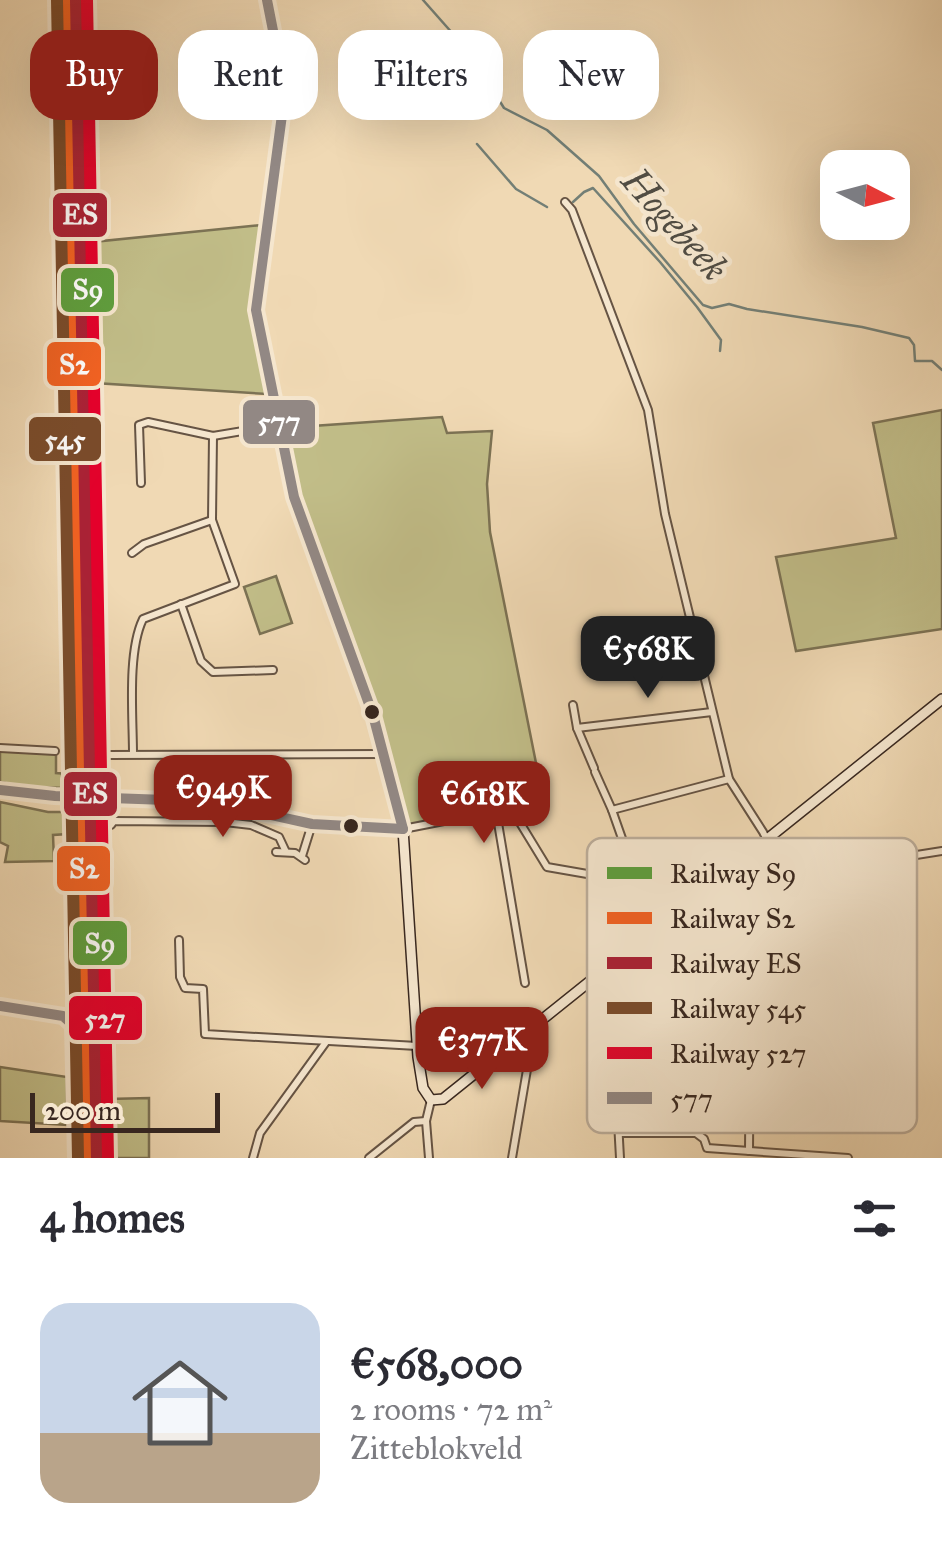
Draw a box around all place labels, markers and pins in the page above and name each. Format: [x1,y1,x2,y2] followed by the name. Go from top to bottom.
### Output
[578,616,718,701] pin: €568K
[362,702,382,722] unlabelled marker
[153,755,293,840] pin: €949K
[414,761,554,846] pin: €618K
[341,816,361,836] unlabelled marker
[412,1007,552,1092] pin: €377K

